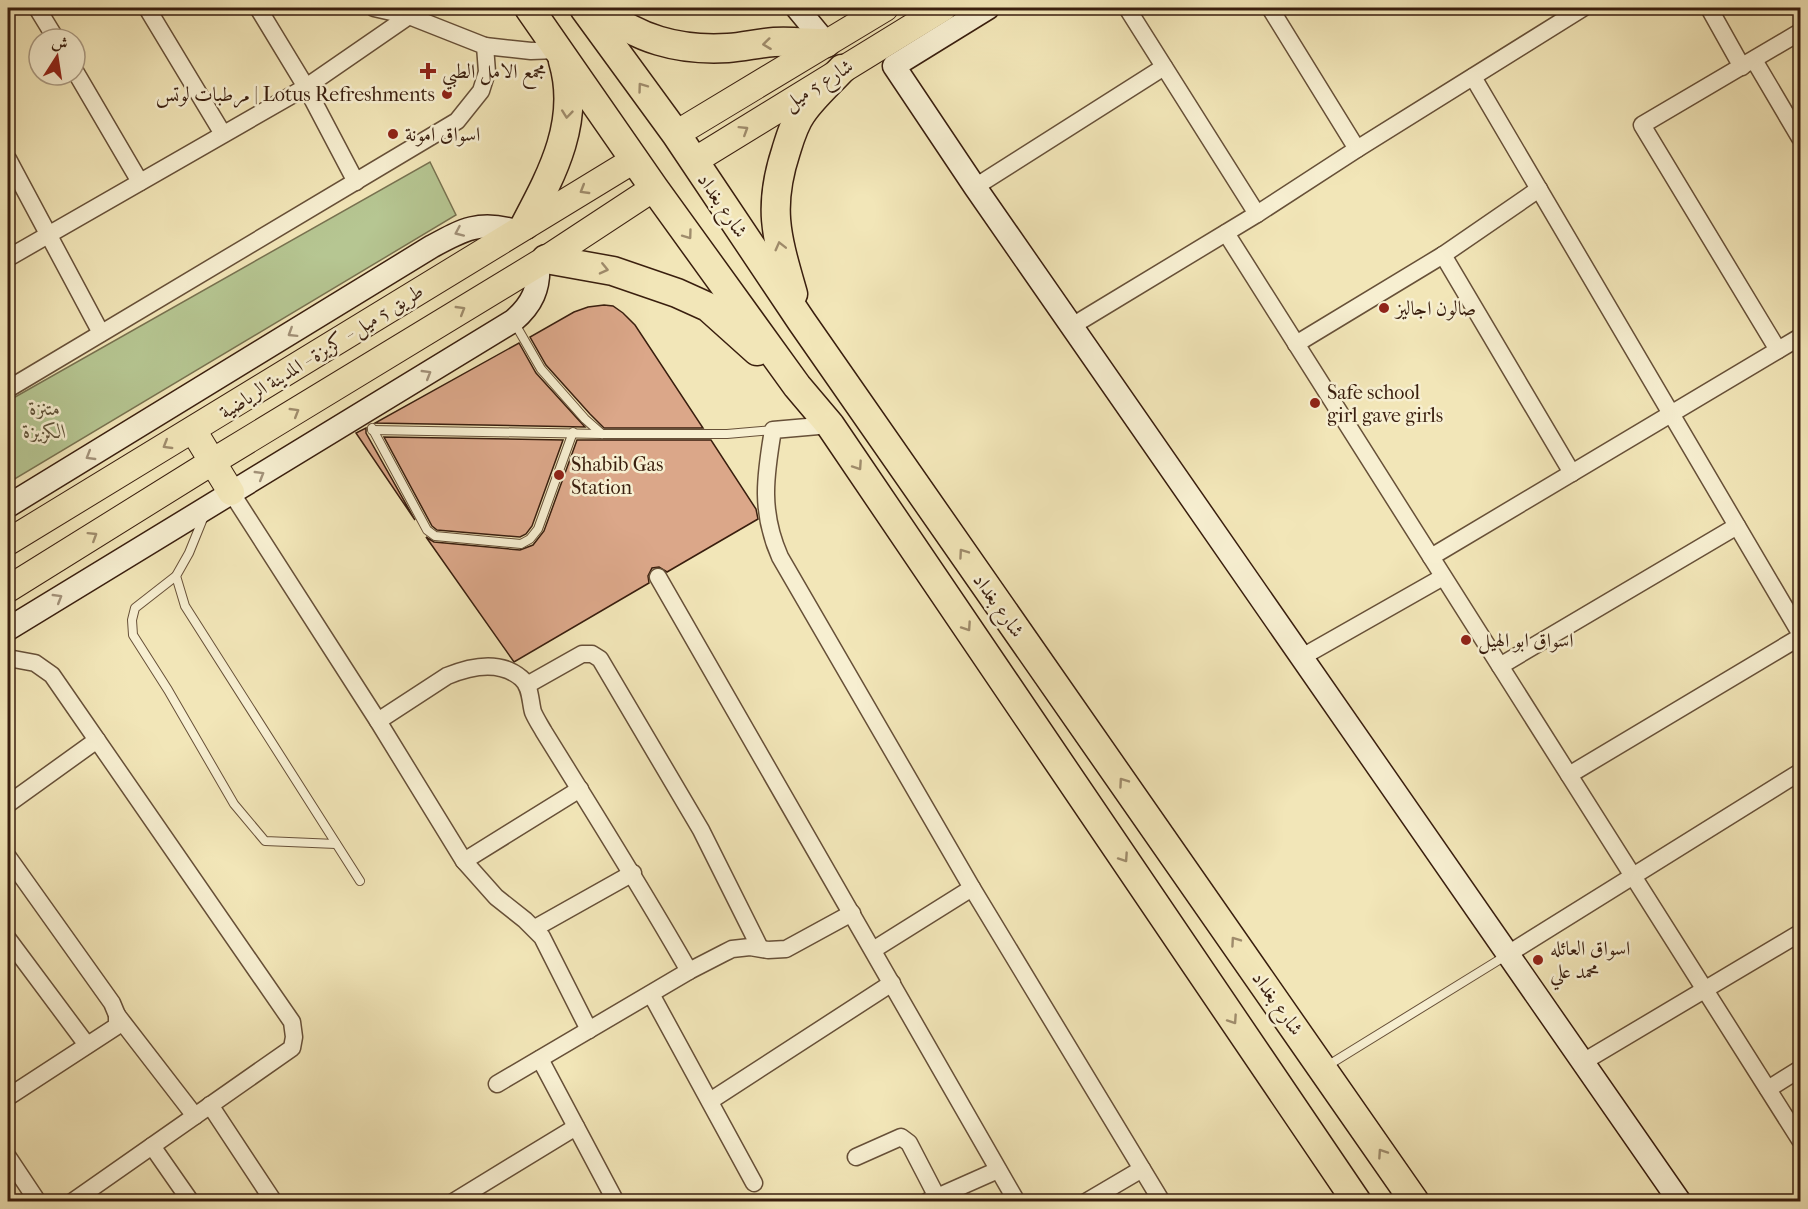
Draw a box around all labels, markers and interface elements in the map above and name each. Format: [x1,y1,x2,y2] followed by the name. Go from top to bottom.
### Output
[27,27,87,87] north arrow
[50,32,70,54] text: ش
[763,37,772,49] one-way arrow
[779,54,860,120] street label: شارع 5 ميل
[442,60,546,90] place label: مجمع الامل الطبي
[419,62,437,80] marker: مجمع الامل الطبي
[638,82,649,93] one-way arrow
[156,83,435,108] place label: مرطبات لوتس | Lotus Refreshments
[440,87,454,101] marker: مرطبات لوتس | Lotus Refreshments
[561,110,574,119] one-way arrow
[405,123,480,147] place label: اسواق امونة
[737,126,748,137] one-way arrow
[386,127,400,141] marker: اسواق امونة
[688,169,752,245] street label: شارع بغداد
[580,183,590,195] one-way arrow
[454,225,465,237] one-way arrow
[681,228,692,239] one-way arrow
[774,241,787,251] one-way arrow
[599,262,609,275] one-way arrow
[215,279,429,426] street label: طريق 5 ميل - كزيزة - المدينة الرياضية
[1394,297,1476,321] place label: صالون اجاليز
[1377,301,1391,315] marker: صالون اجاليز
[455,306,465,318] one-way arrow
[288,325,298,337] one-way arrow
[420,370,431,381] one-way arrow
[1327,381,1443,427] place label: Safe school girl gave girls
[1308,396,1322,410] marker: Safe school girl gave girls
[22,397,67,444] park label: متنزة الكزيزة
[289,407,299,419] one-way arrow
[163,438,173,450] one-way arrow
[86,449,96,461] one-way arrow
[571,453,663,499] place label: Shabib Gas Station
[851,459,862,470] one-way arrow
[552,468,566,482] marker: Shabib Gas Station
[254,470,264,482] one-way arrow
[87,531,97,543] one-way arrow
[959,549,970,560] one-way arrow
[963,569,1029,645] street label: شارع بغداد
[51,595,62,606] one-way arrow
[960,621,971,632] one-way arrow
[1478,629,1574,655] place label: اسواق ابو الهيل
[1459,633,1473,647] marker: اسواق ابو الهيل
[1119,777,1130,788] one-way arrow
[1117,852,1128,863] one-way arrow
[1231,937,1242,948] one-way arrow
[1550,937,1630,991] place label: اسواق العائله محمد علي
[1531,953,1545,967] marker: اسواق العائله محمد علي
[1242,967,1308,1043] street label: شارع بغداد
[1226,1013,1237,1024] one-way arrow
[1378,1149,1389,1160] one-way arrow

